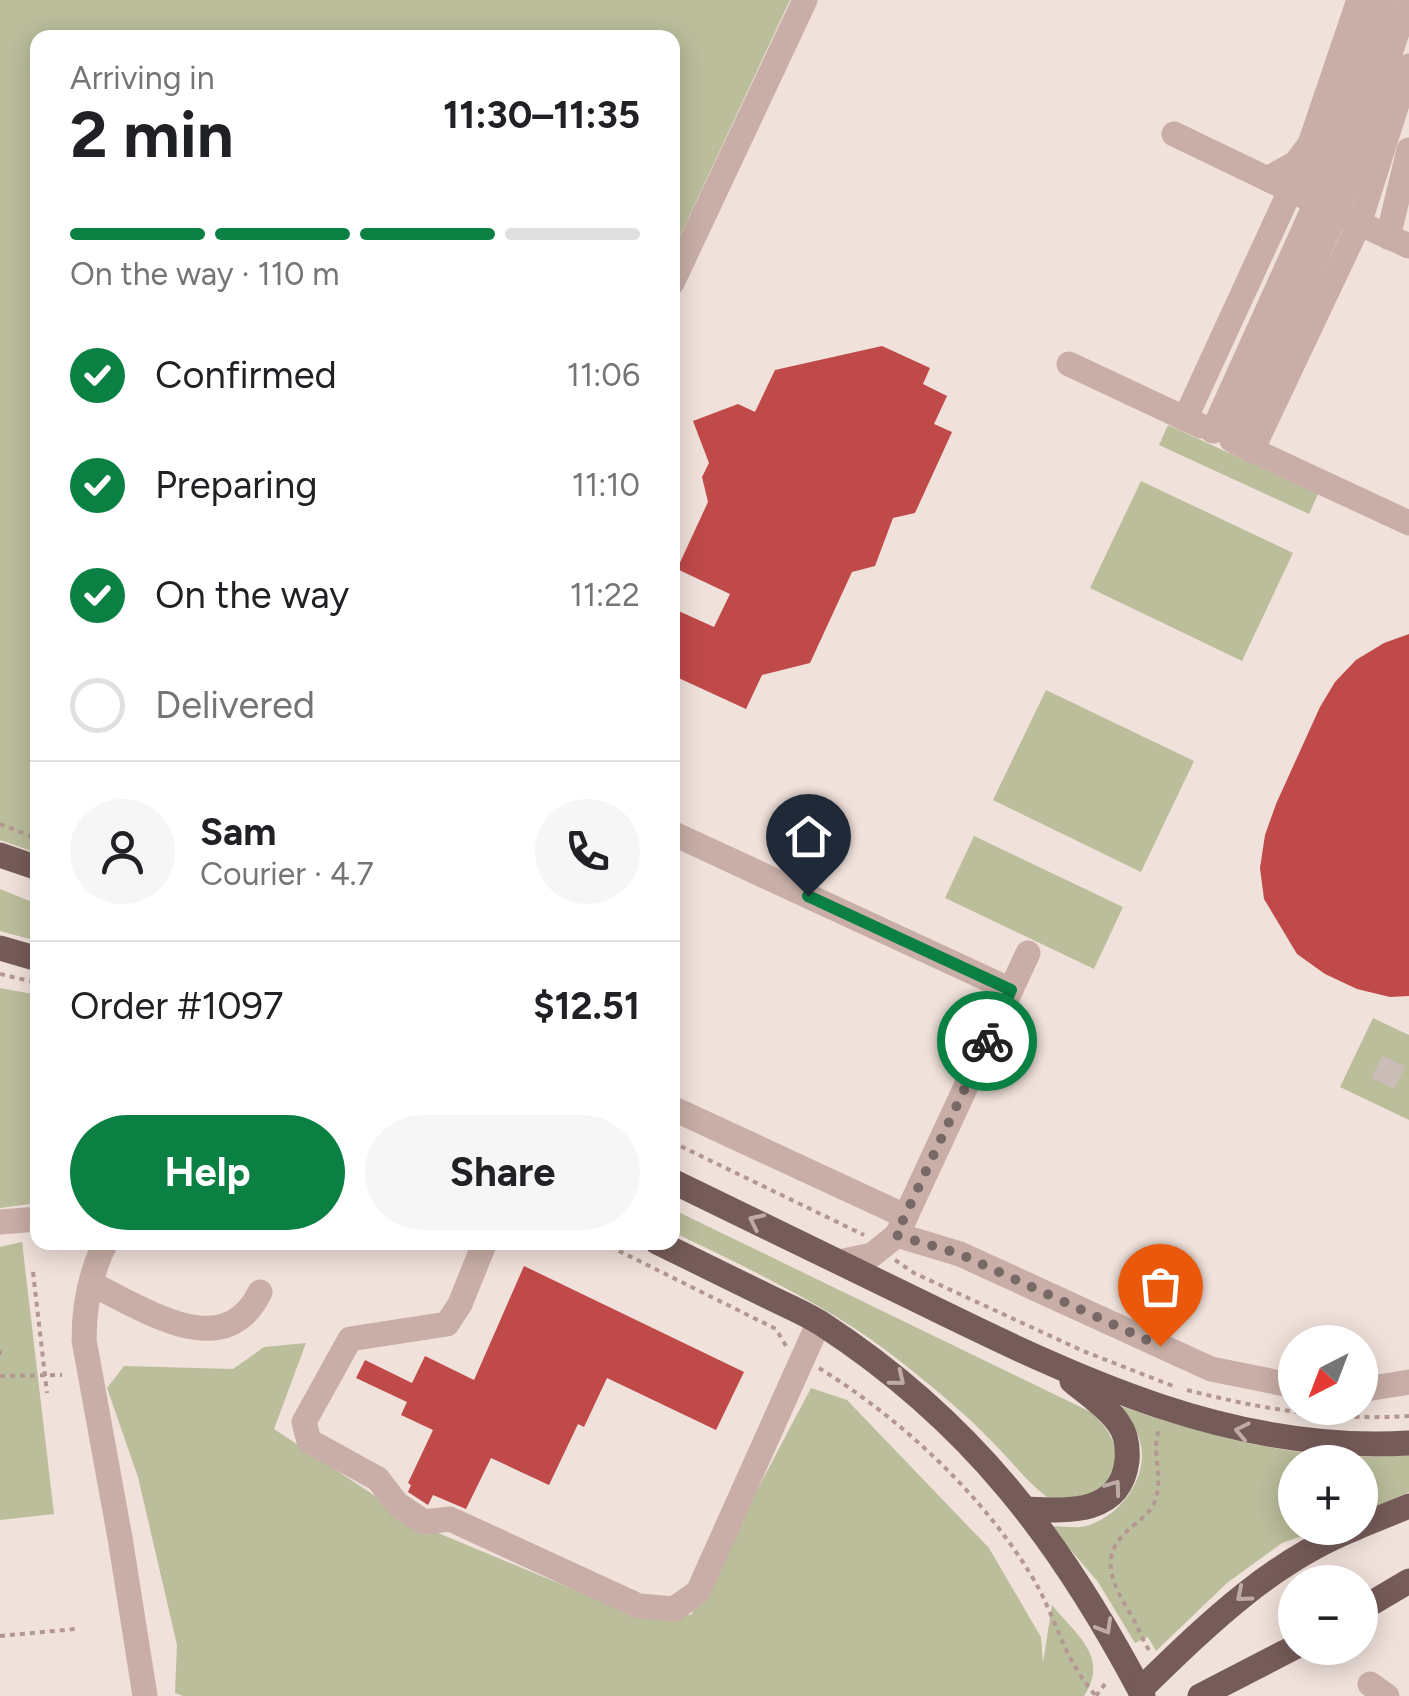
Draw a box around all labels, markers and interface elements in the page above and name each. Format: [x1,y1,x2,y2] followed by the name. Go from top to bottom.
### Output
[70,59,215,97] text: Arriving in
[443,92,640,138] text: 11:30–11:35
[70,95,234,173] text: 2 min
[70,255,340,293] text: On the way · 110 m
[70,348,125,403] icon: check
[155,352,337,398] text: Confirmed
[567,356,640,394] text: 11:06
[70,458,125,513] icon: check
[155,462,317,508] text: Preparing
[572,466,640,504] text: 11:10
[70,568,125,623] icon: check
[155,572,349,618] text: On the way
[570,576,640,614] text: 11:22
[155,682,315,728] text: Delivered
[766,794,851,897] pin
[70,799,175,904] button: person
[535,799,640,904] button: phone
[200,809,276,855] text: Sam
[781,809,836,864] icon: home
[200,855,374,893] text: Courier · 4.7
[70,983,283,1029] text: Order #1097
[533,983,640,1029] text: $12.51
[937,991,1037,1091] courier
[960,1014,1015,1069] icon: bike
[70,1115,345,1230] button: Help
[365,1115,640,1230] button: Share
[748,1214,766,1234] one-way arrow
[1118,1244,1203,1347] pin
[1133,1259,1188,1314] icon: bag
[1278,1325,1378,1425] north arrow
[1278,1325,1378,1665] map controls
[886,1367,904,1385] one-way arrow
[1234,1421,1251,1442] one-way arrow
[1278,1445,1378,1545] button: +
[1103,1480,1120,1498] one-way arrow
[1278,1565,1378,1665] button: −
[1237,1583,1255,1601] one-way arrow
[1093,1616,1112,1634] one-way arrow

